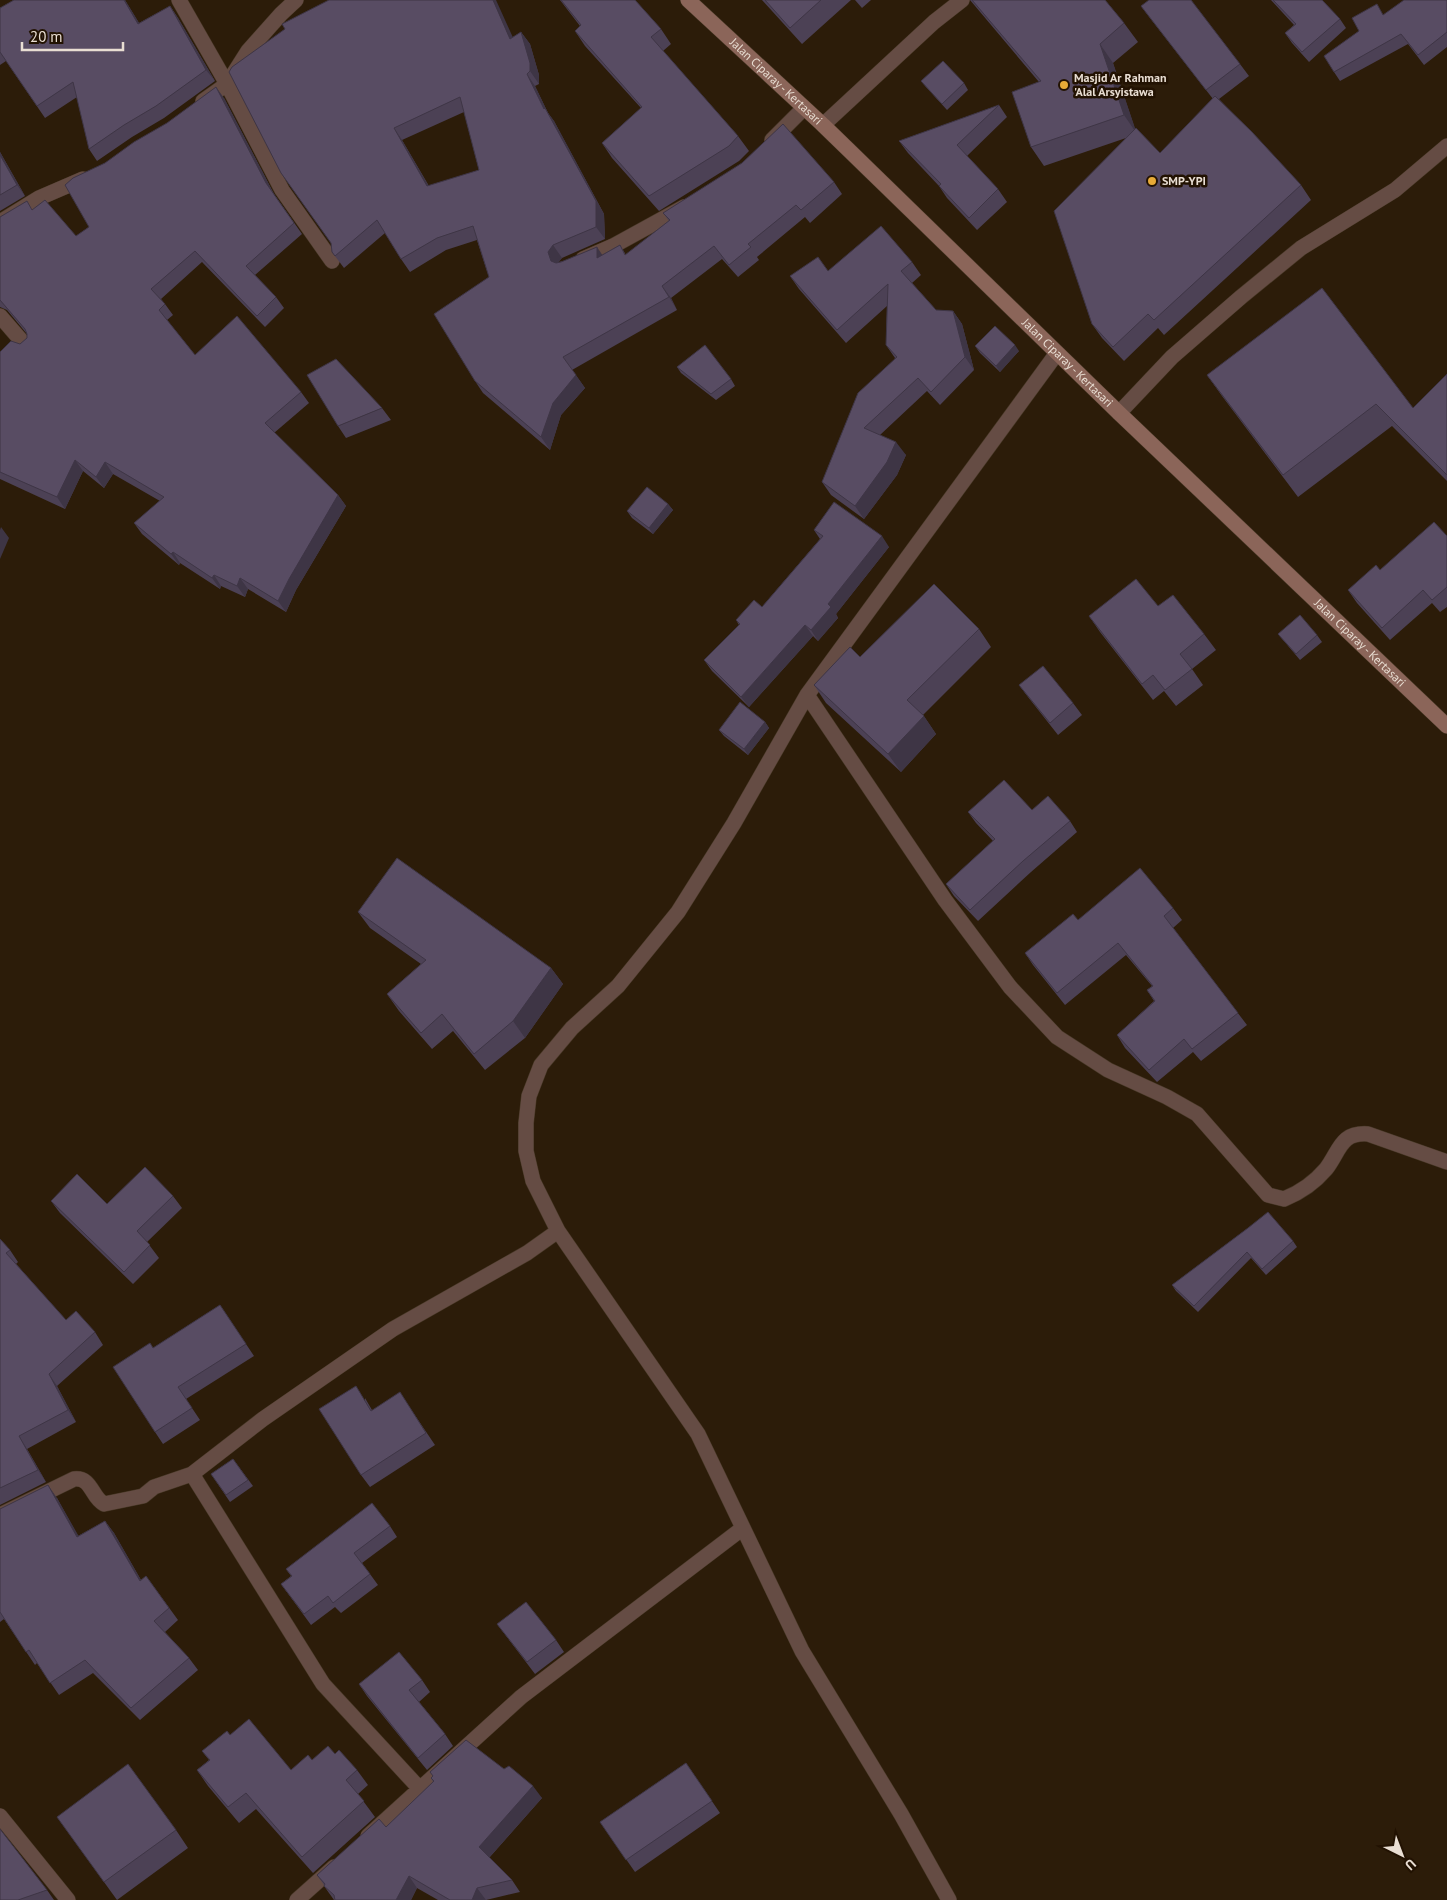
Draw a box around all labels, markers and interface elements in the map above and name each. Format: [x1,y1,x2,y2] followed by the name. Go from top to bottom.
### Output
[22,20,124,52] scale bar
[30,27,63,46] text: 20 m
[726,34,826,128] street label: Jalan Ciparay - Kertasari
[1074,70,1166,99] place label: Masjid Ar Rahman 'Alal Arsyistawa
[1058,79,1070,91] marker: Masjid Ar Rahman 'Alal Arsyistawa
[1162,173,1206,188] place label: SMP-YPI
[1146,175,1158,187] marker: SMP-YPI
[1018,314,1116,410] street label: Jalan Ciparay - Kertasari
[1311,595,1409,690] street label: Jalan Ciparay - Kertasari
[1377,1830,1427,1880] north arrow
[1401,1855,1420,1874] text: U

